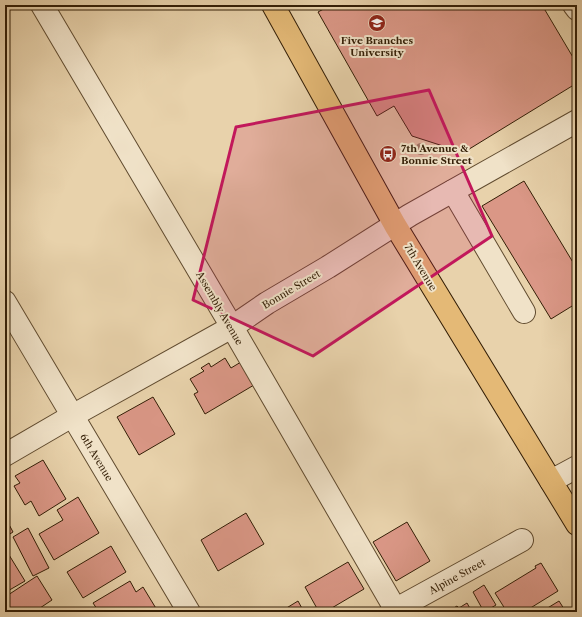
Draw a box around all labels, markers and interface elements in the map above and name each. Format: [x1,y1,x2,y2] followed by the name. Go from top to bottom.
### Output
[367,13,387,33] school or university icon: Five Branches University
[341,34,414,59] place label: Five Branches University
[401,142,472,167] place label: 7th Avenue & Bonnie Street
[378,144,398,164] bus stop icon: 7th Avenue & Bonnie Street
[401,241,440,293] street label: 7th Avenue
[260,267,323,312] street label: Bonnie Street
[193,268,246,348] street label: Assembly Avenue
[77,431,116,484] street label: 6th Avenue
[426,555,488,598] street label: Alpine Street

